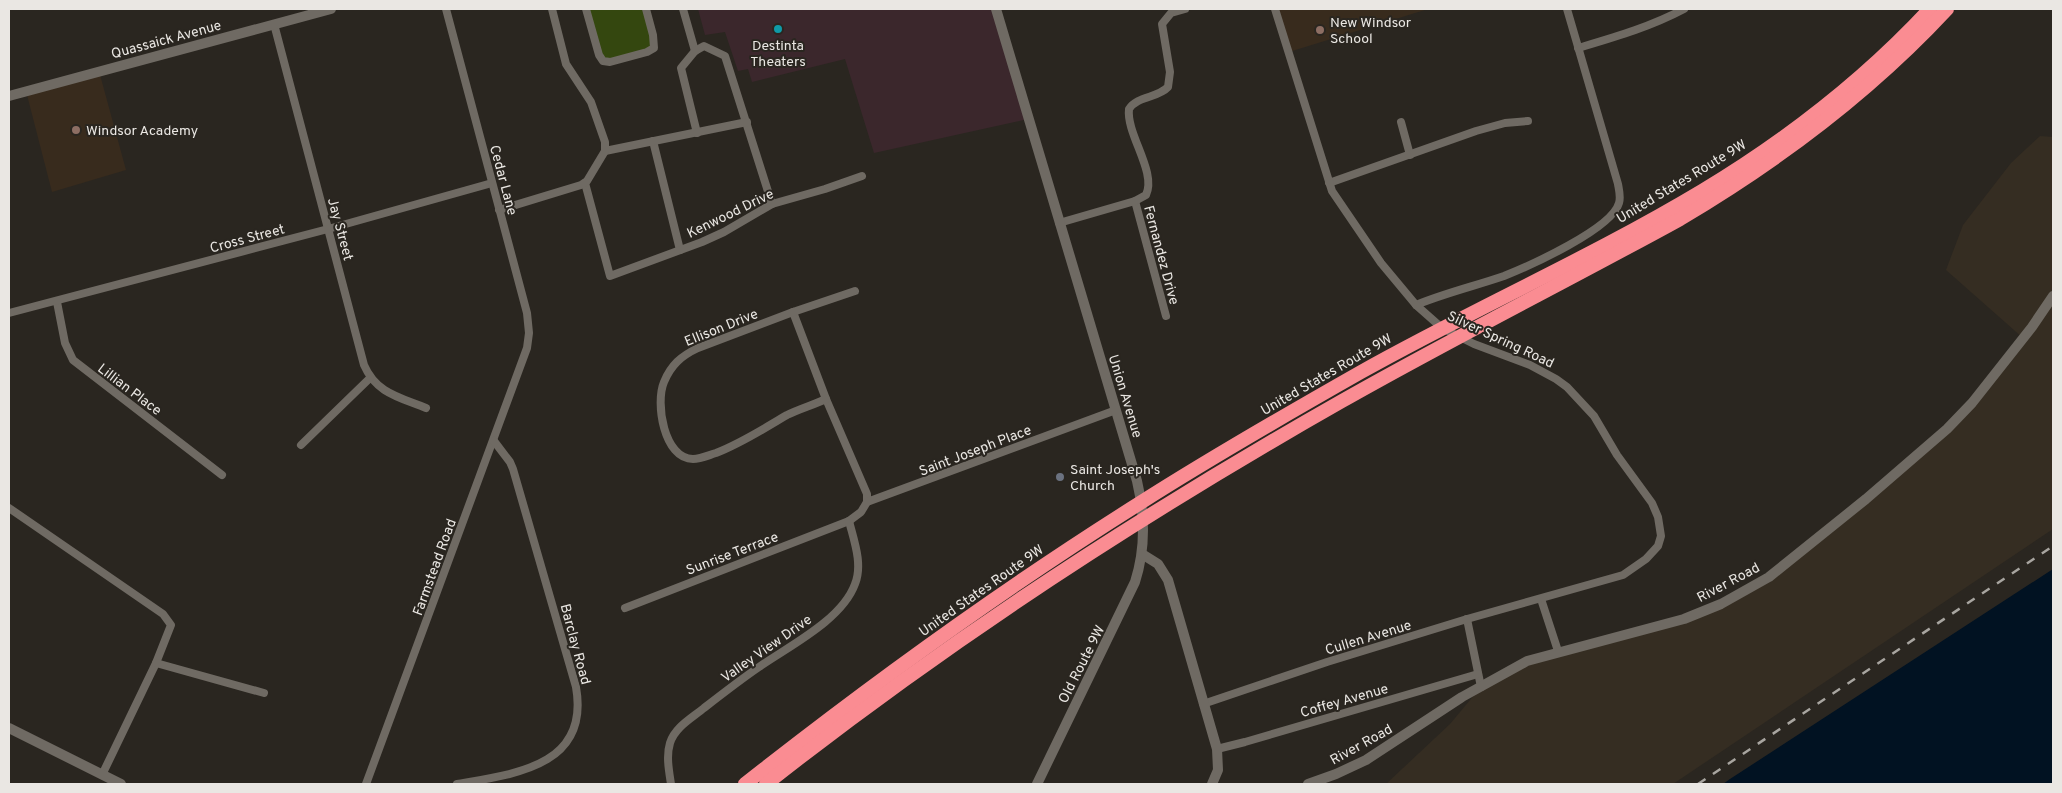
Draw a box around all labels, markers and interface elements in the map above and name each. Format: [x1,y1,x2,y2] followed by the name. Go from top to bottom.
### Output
[1330,15,1412,48] place label: New Windsor School
[109,18,223,63] street label: Quassaick Avenue
[772,23,784,35] marker: Destinta Theaters
[1314,24,1326,36] marker: New Windsor School
[750,38,806,71] place label: Destinta Theaters
[86,123,198,140] place label: Windsor Academy
[70,124,82,136] marker: Windsor Academy
[1614,137,1750,228] street label: United States Route 9W
[485,143,520,217] street label: Cedar Lane
[684,186,777,243] street label: Kenwood Drive
[323,196,356,263] street label: Jay Street
[1139,204,1182,307] street label: Fernandez Drive
[208,221,287,258] street label: Cross Street
[682,306,761,351] street label: Ellison Drive
[1444,308,1557,373] street label: Silver Spring Road
[1258,331,1396,420] street label: United States Route 9W
[1104,353,1145,440] street label: Union Avenue
[94,361,164,420] street label: Lillian Place
[917,422,1034,481] street label: Saint Joseph Place
[1070,462,1160,495] place label: Saint Joseph's Church
[1054,471,1066,483] marker: Saint Joseph's Church
[410,517,461,618] street label: Farmstead Road
[684,529,781,580] street label: Sunrise Terrace
[916,542,1048,641] street label: United States Route 9W
[1694,560,1763,607] street label: River Road
[556,602,594,687] street label: Barclay Road
[718,612,815,687] street label: Valley View Drive
[1323,617,1414,660] street label: Cullen Avenue
[1055,623,1109,707] street label: Old Route 9W
[1299,681,1390,722] street label: Coffey Avenue
[1328,721,1396,769] street label: River Road

